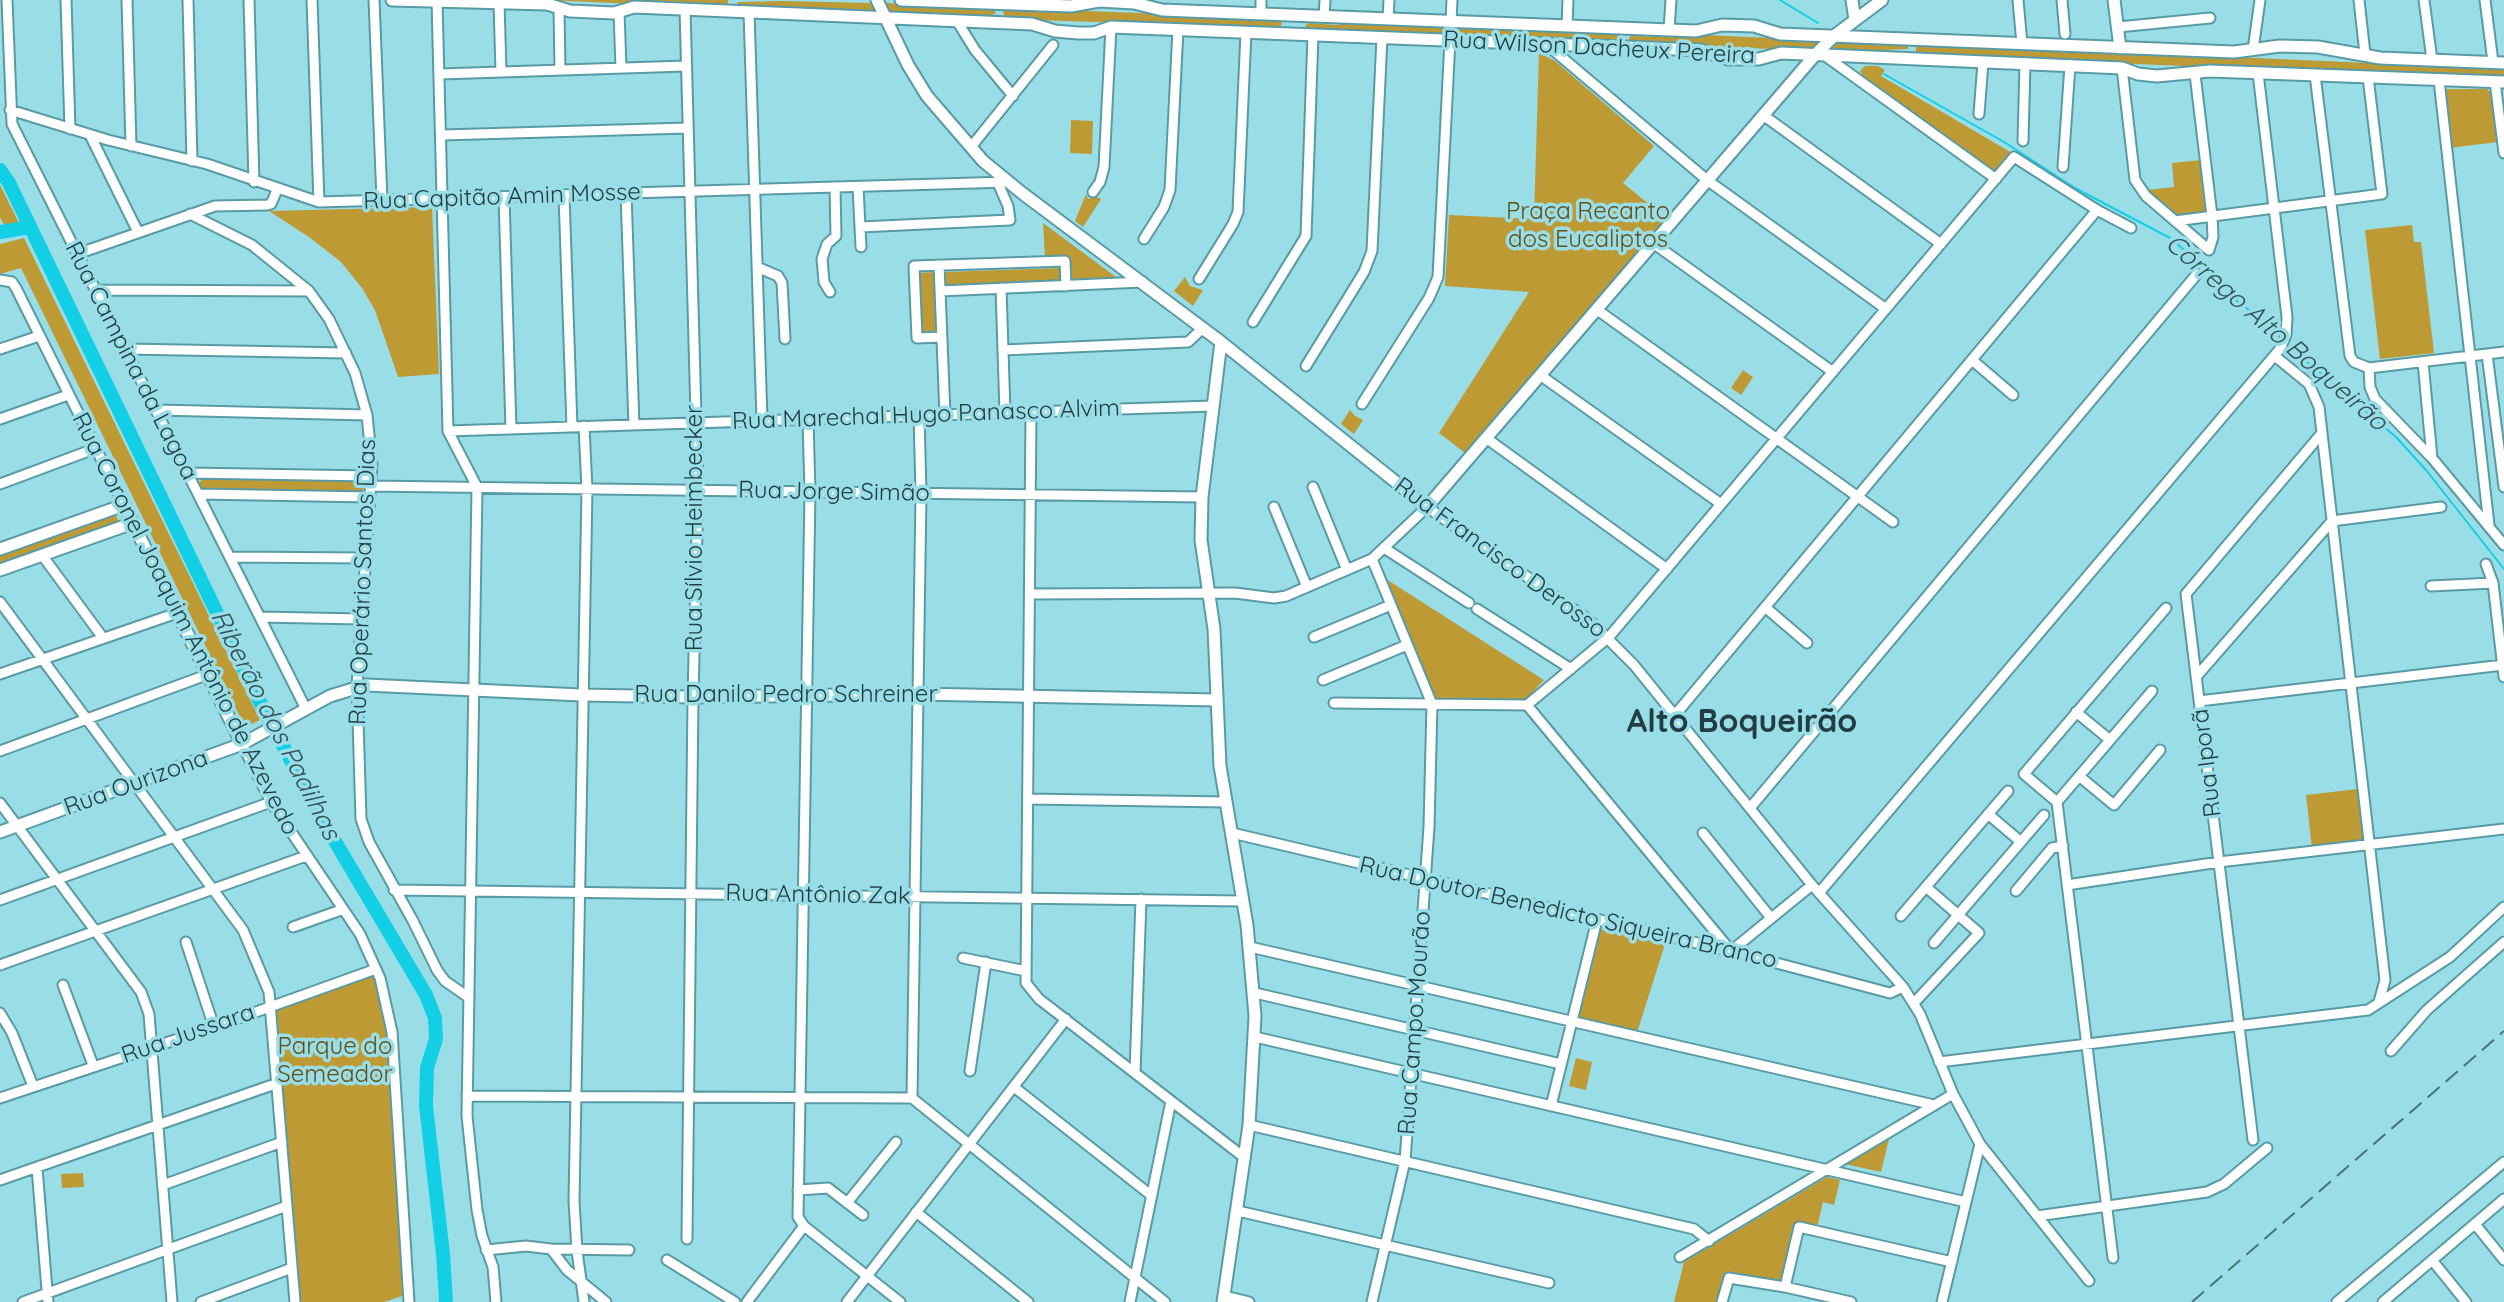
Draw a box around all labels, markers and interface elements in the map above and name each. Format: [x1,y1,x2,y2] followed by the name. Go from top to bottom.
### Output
[1442,25,1756,71] street label: Rua Wilson Dacheux Pereira
[363,178,641,216] street label: Rua Capitão Amin Mosse
[1506,198,1670,254] park label: Praça Recanto dos Eucaliptos
[2159,228,2393,438] water label: Córrego Alto Boqueirão
[58,237,204,485] street label: Rua Campina da Lagoa
[732,394,1120,436] street label: Rua Marechal Hugo Panasco Alvim
[681,405,709,651] street label: Rua Sílvio Heimbecker
[65,408,305,840] street label: Rua Coronel Joaquim Antônio de Azevedo
[344,438,382,726] street label: Rua Operário Santos Dias
[1388,471,1612,645] street label: Rua Francisco Derosso
[738,476,930,508] street label: Rua Jorge Simão
[204,605,346,845] water label: Riberão dos Padilhas
[634,681,938,709] street label: Rua Danilo Pedro Schreiner
[1627,703,1857,741] district label: Alto Boqueirão
[2186,707,2228,819] street label: Rua Iporã
[60,744,212,822] street label: Rua Ourizona
[1356,851,1780,975] street label: Rua Doutor Benedicto Siqueira Branco
[725,879,911,911] street label: Rua Antônio Zak
[1393,910,1437,1136] street label: Rua Campo Mourão
[118,998,258,1070] street label: Rua Jussara
[277,1033,393,1089] park label: Parque do Semeador

